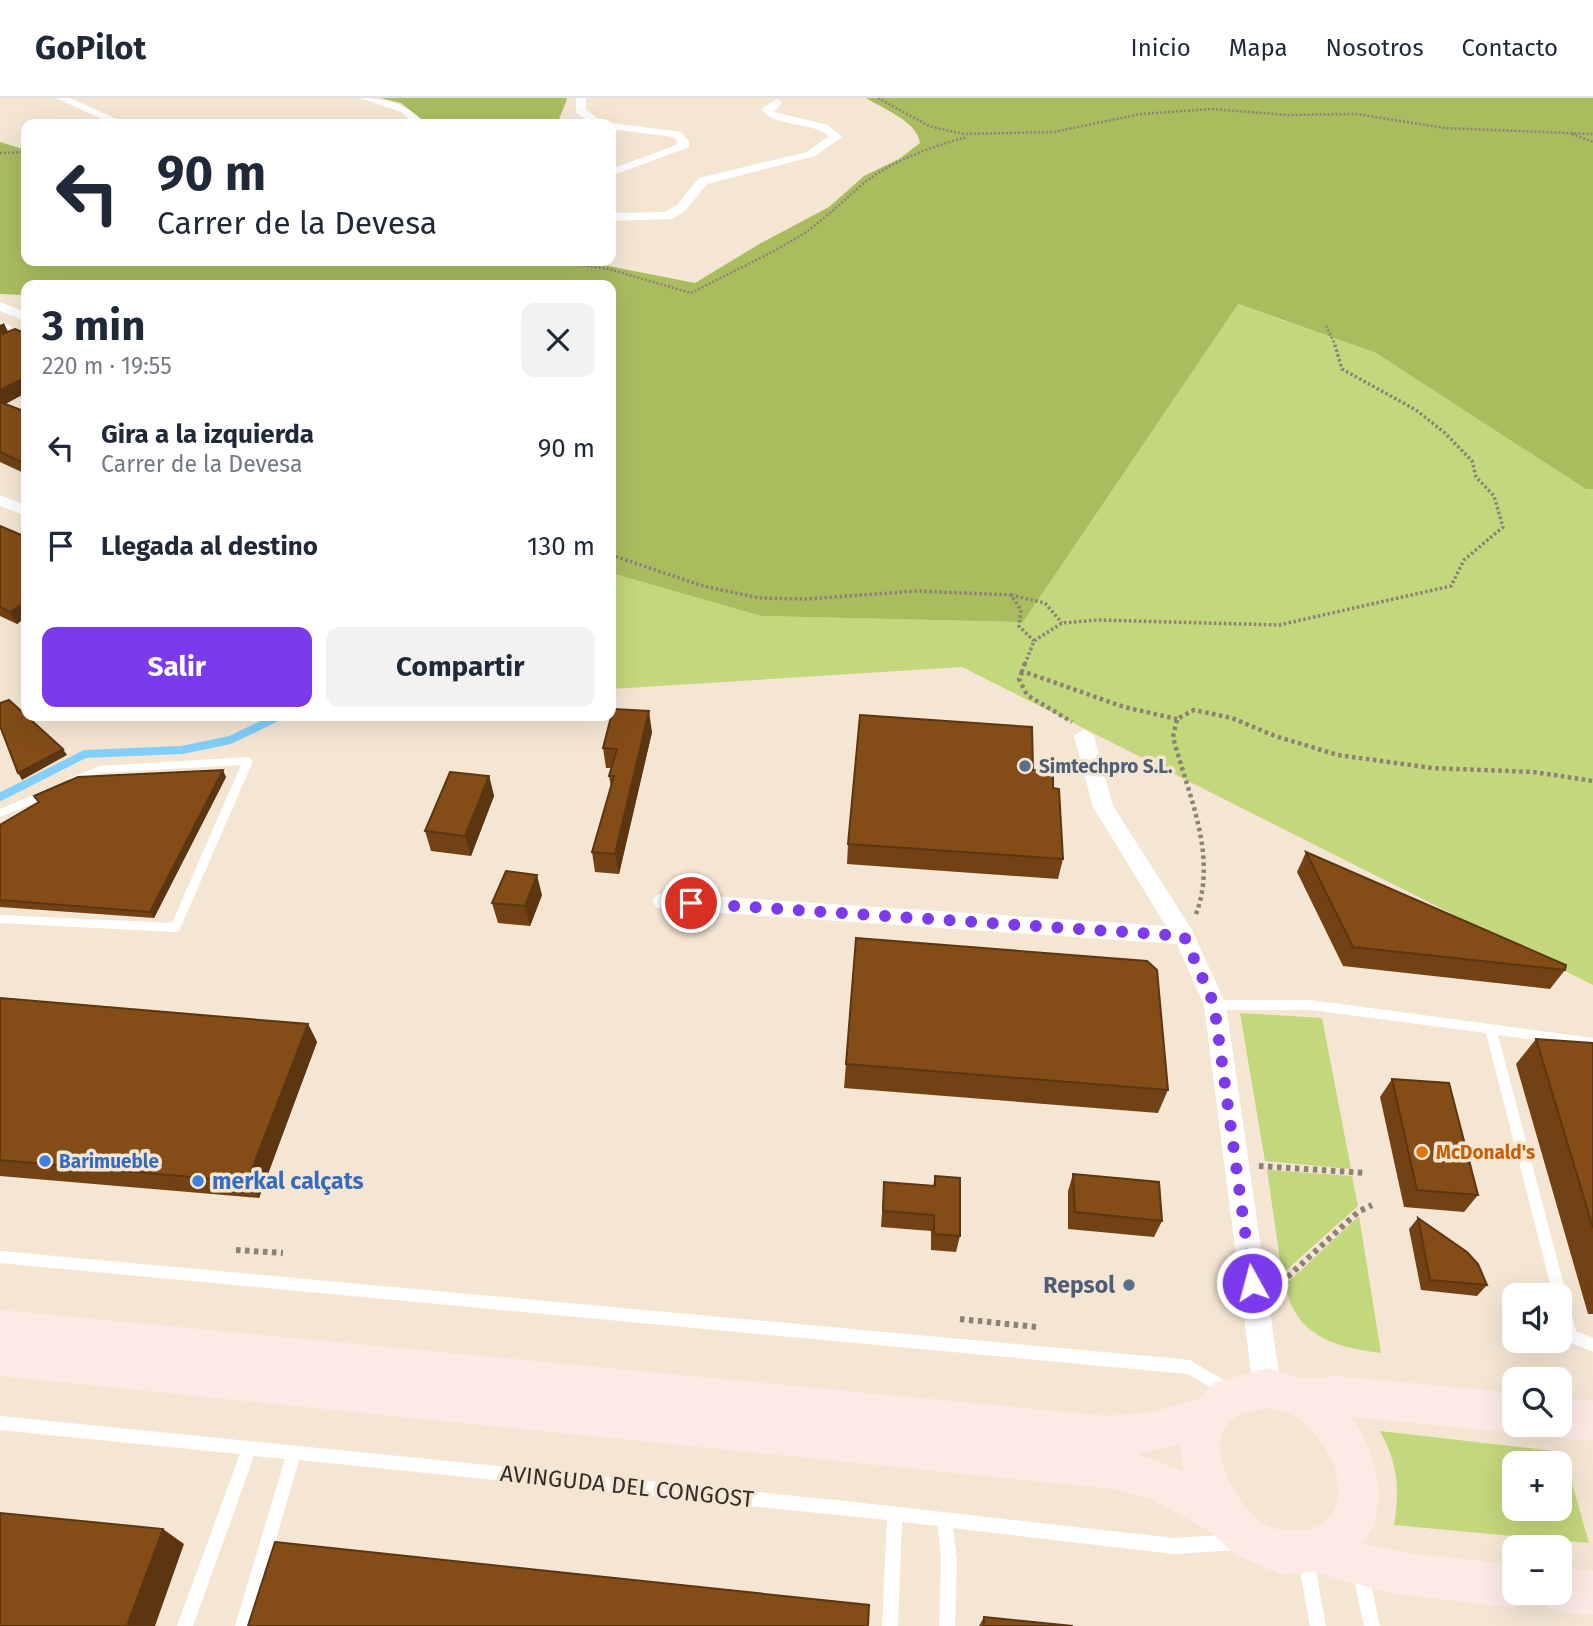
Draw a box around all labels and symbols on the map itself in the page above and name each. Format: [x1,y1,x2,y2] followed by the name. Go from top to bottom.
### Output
[1039,755,1173,778] place label: Simtechpro S.L.
[1017,758,1033,774] marker: Simtechpro S.L.
[661,873,721,933] pin
[1436,1141,1535,1164] place label: McDonald's
[1414,1144,1430,1160] marker: McDonald's
[59,1150,159,1173] place label: Barimueble
[37,1153,53,1169] marker: Barimueble
[212,1167,364,1196] place label: merkal calçats
[190,1173,206,1189] marker: merkal calçats
[1215,1246,1289,1320] position arrow
[1043,1271,1115,1299] place label: Repsol
[1121,1277,1137,1293] marker: Repsol
[499,1459,755,1513] street label: AVINGUDA DEL CONGOST

